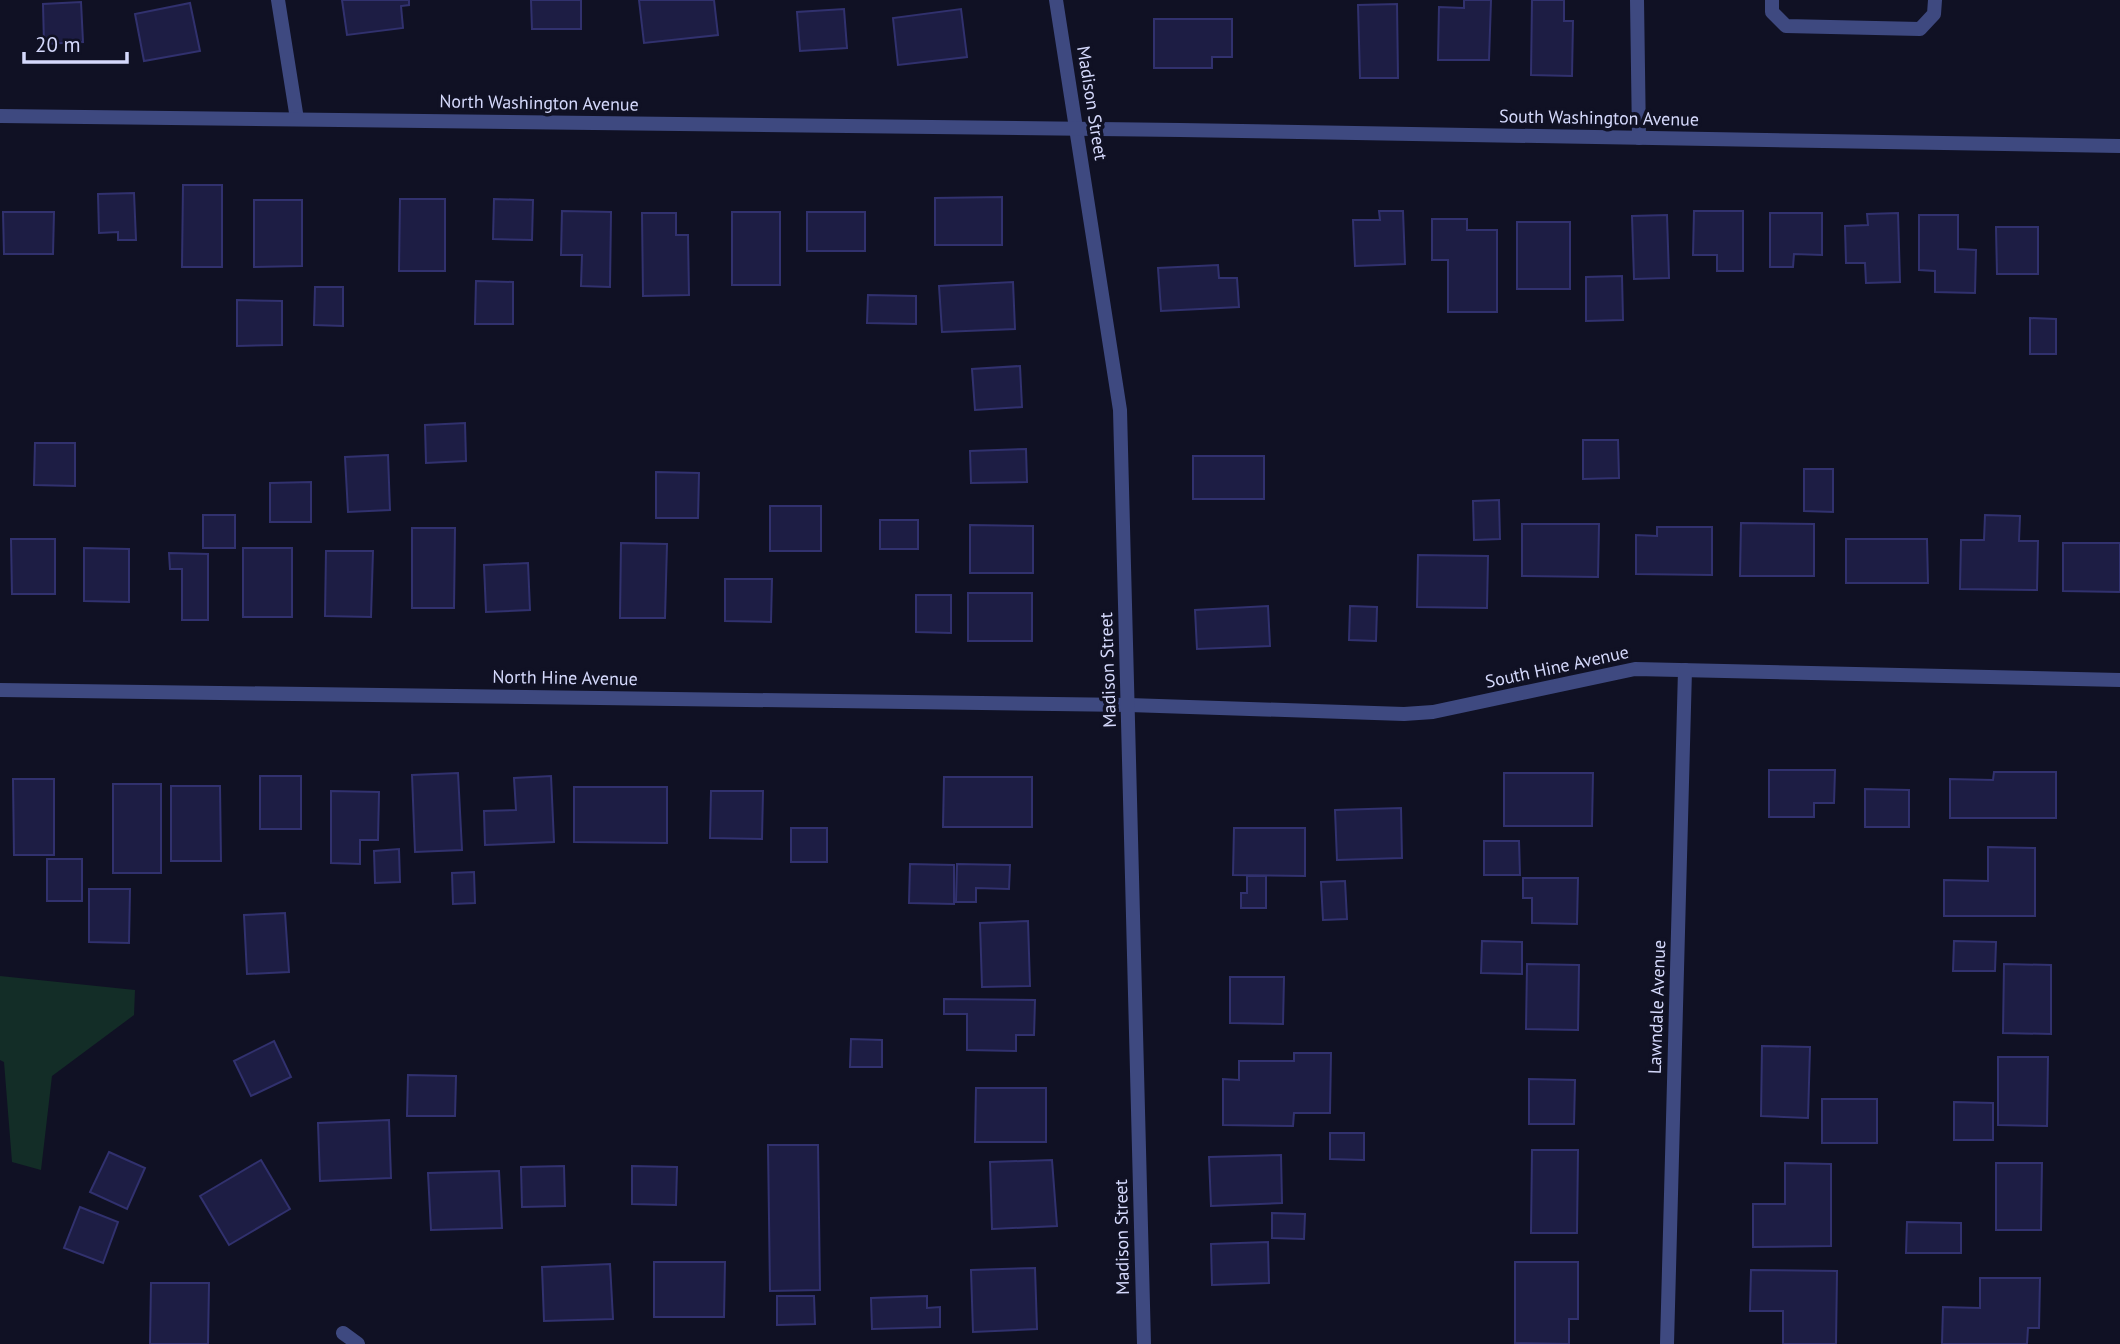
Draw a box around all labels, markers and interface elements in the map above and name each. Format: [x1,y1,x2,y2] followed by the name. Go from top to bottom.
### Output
[24,21,128,65] scale bar
[35,31,81,58] text: 20 m
[1072,44,1113,162] street label: Madison Street
[439,89,639,116] street label: North Washington Avenue
[1499,104,1699,131] street label: South Washington Avenue
[1094,612,1121,728] street label: Madison Street
[1483,640,1631,693] street label: South Hine Avenue
[492,665,638,690] street label: North Hine Avenue
[1643,939,1670,1075] street label: Lawndale Avenue
[1109,1179,1134,1295] street label: Madison Street

